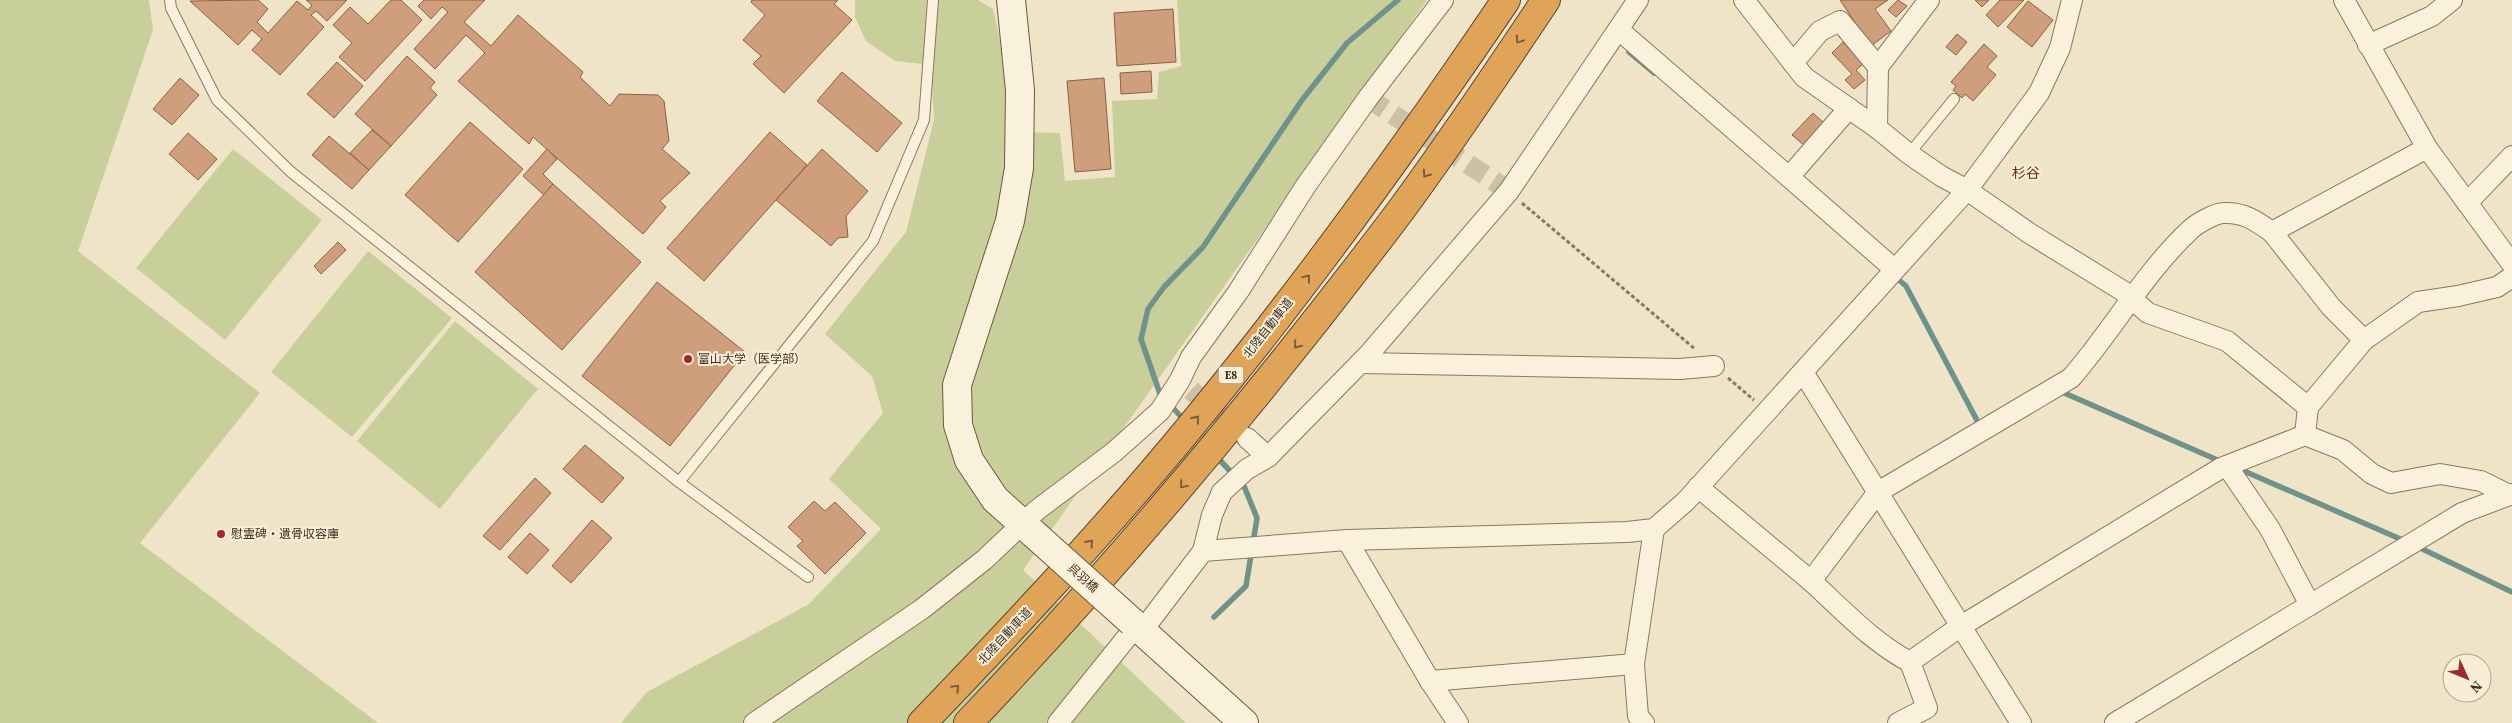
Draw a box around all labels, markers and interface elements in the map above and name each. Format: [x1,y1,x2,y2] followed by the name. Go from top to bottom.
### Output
[1516,35,1525,44] one-way arrow
[2012,163,2040,183] district label: 杉谷
[1423,168,1432,178] one-way arrow
[1301,274,1310,284] one-way arrow
[1240,295,1296,361] street label: 北陸自動車道
[1293,340,1302,349] one-way arrow
[698,351,806,367] place label: 富山大学（医学部）
[682,353,694,365] marker: 富山大学（医学部）
[1218,366,1244,384] road number: E8
[1190,416,1199,425] one-way arrow
[1179,479,1188,488] one-way arrow
[231,526,339,542] place label: 慰霊碑・遺骨収容庫
[215,528,227,540] marker: 慰霊碑・遺骨収容庫
[1084,539,1093,548] one-way arrow
[1064,560,1102,596] street label: 呉羽橋
[975,604,1035,668] street label: 北陸自動車道
[2442,653,2492,703] north arrow
[2466,676,2487,698] text: N
[950,684,959,693] one-way arrow

